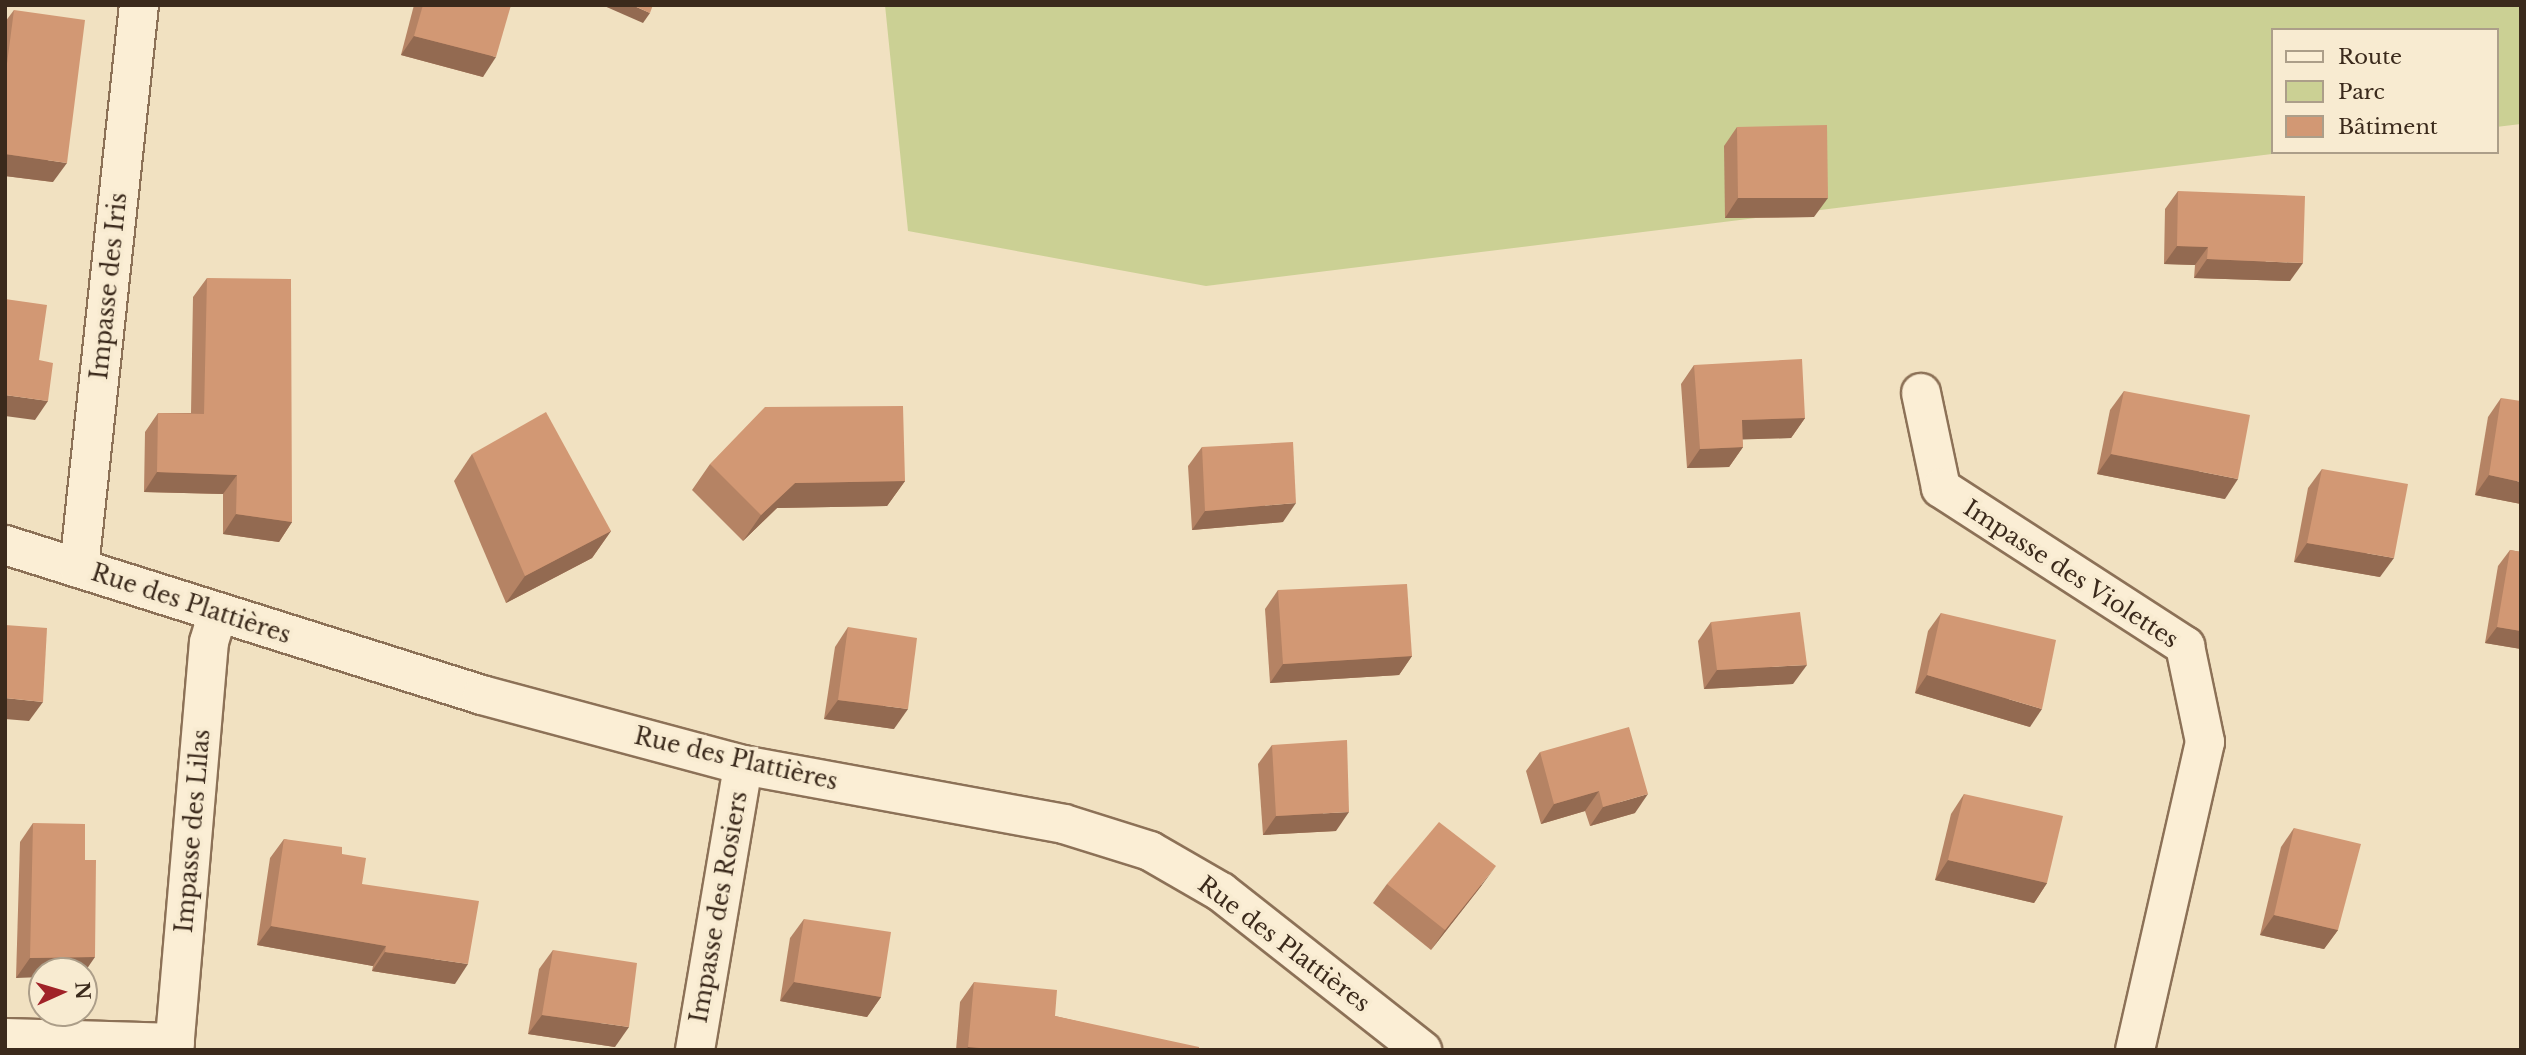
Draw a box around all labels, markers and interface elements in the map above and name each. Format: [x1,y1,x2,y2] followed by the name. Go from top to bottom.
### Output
[2270,28,2498,154] legend
[2338,44,2402,70] text: Route
[2338,79,2385,105] text: Parc
[2338,114,2438,140] text: Bâtiment
[85,191,133,381] street label: Impasse des Iris
[1958,494,2184,654] street label: Impasse des Violettes
[88,559,294,649] street label: Rue des Plattières
[632,722,840,796] street label: Rue des Plattières
[170,728,216,934] street label: Impasse des Lilas
[685,789,753,1025] street label: Impasse des Rosiers
[1193,870,1375,1018] street label: Rue des Plattières
[28,957,98,1027] north arrow
[70,981,95,1000] text: N

